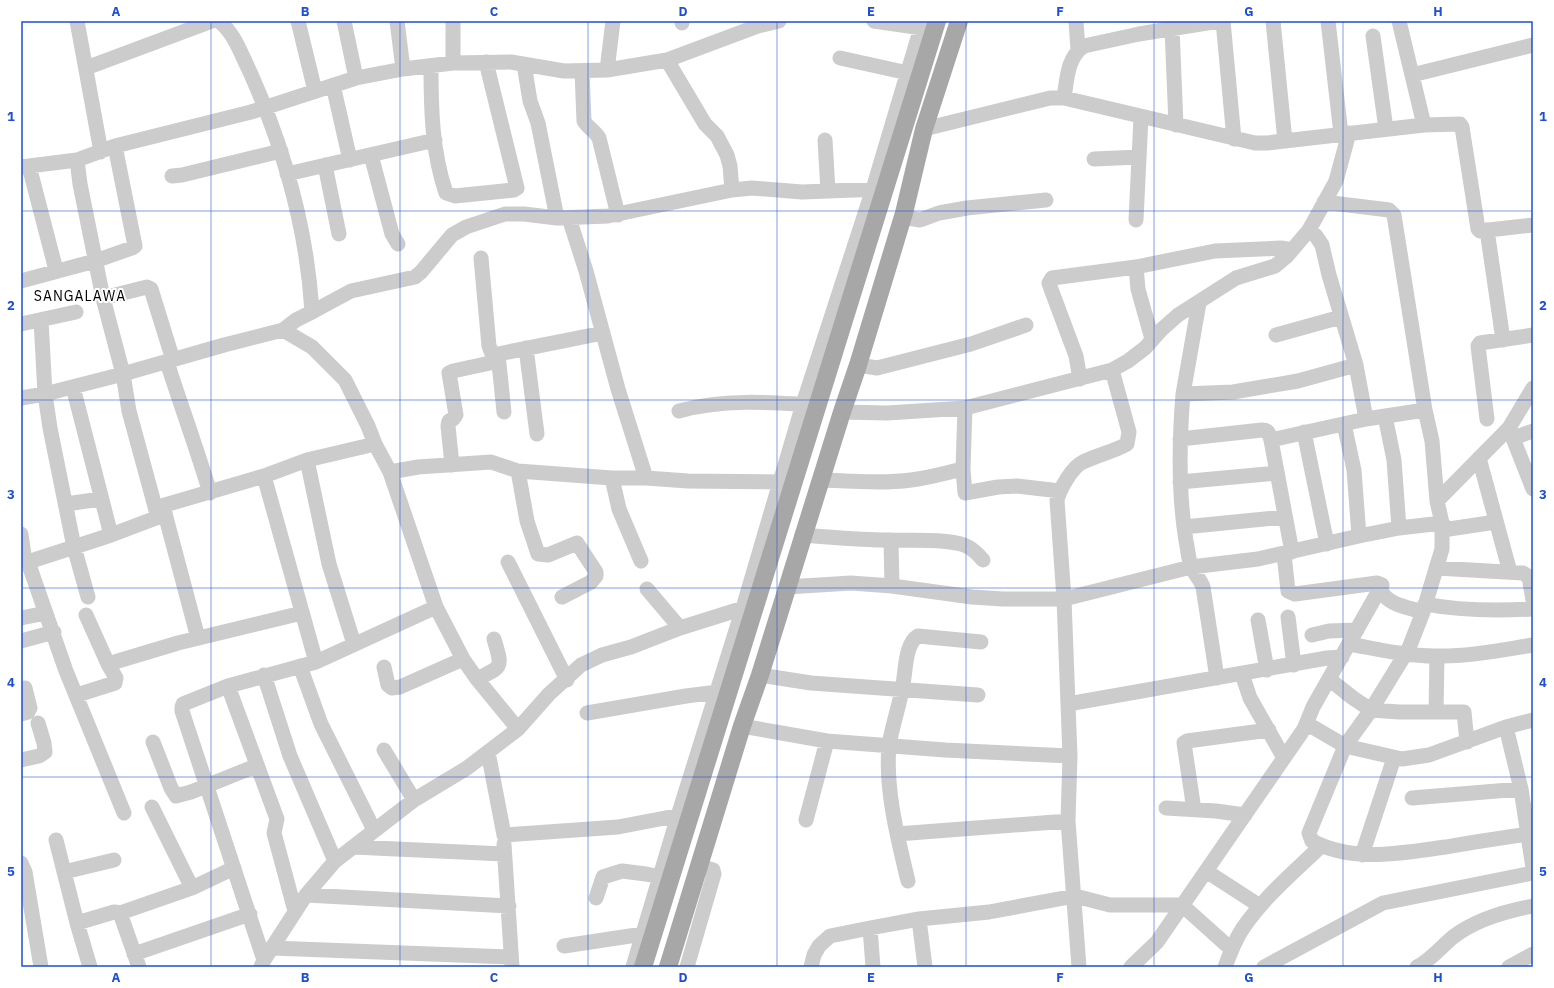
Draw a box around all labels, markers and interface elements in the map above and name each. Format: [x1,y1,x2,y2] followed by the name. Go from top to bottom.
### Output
[112,3,121,20] text: A
[301,3,310,20] text: B
[490,3,499,20] text: C
[678,3,688,20] text: D
[867,3,875,20] text: E
[1056,3,1064,20] text: F
[1244,3,1254,20] text: G
[1433,3,1443,20] text: H
[7,108,15,125] text: 1
[1539,108,1547,125] text: 1
[34,287,126,305] district label: SANGALAWA
[7,297,15,314] text: 2
[1539,297,1547,314] text: 2
[7,486,15,503] text: 3
[1539,486,1547,503] text: 3
[7,674,15,691] text: 4
[1539,674,1547,691] text: 4
[7,863,15,880] text: 5
[1539,863,1547,880] text: 5
[112,969,121,986] text: A
[301,969,310,986] text: B
[490,969,499,986] text: C
[678,969,688,986] text: D
[867,969,875,986] text: E
[1056,969,1064,986] text: F
[1244,969,1254,986] text: G
[1433,969,1443,986] text: H

